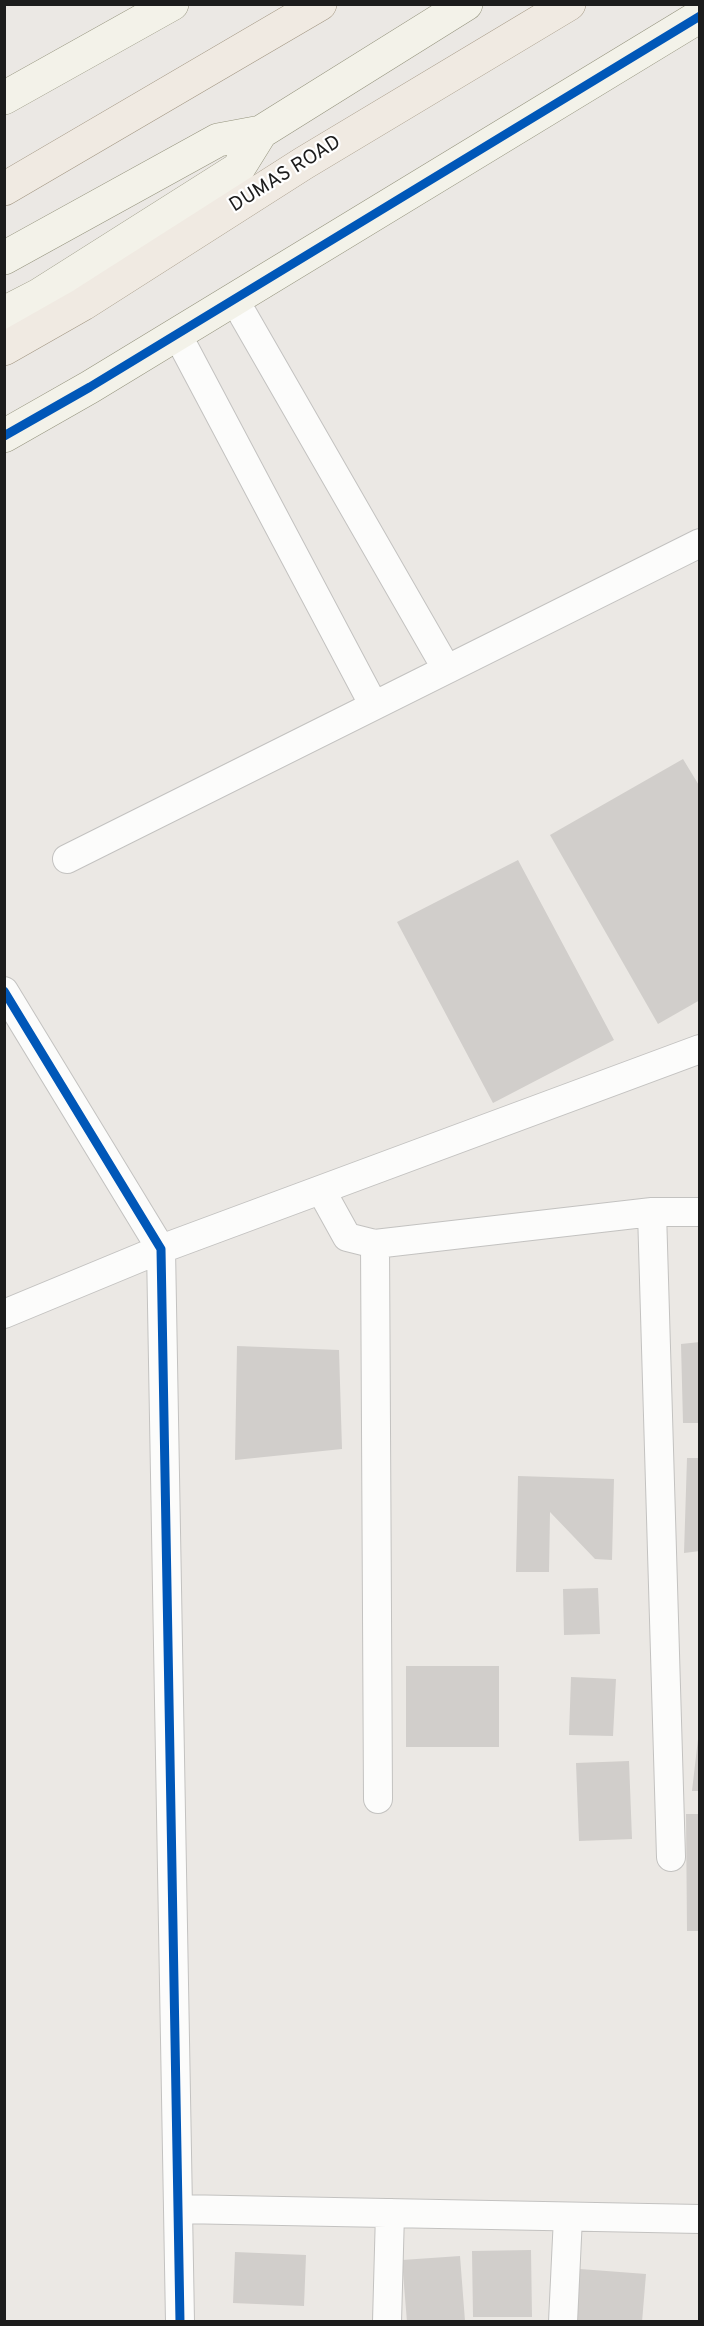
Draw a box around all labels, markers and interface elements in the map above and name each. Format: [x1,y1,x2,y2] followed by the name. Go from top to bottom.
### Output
[226,131,346,219] street label: DUMAS ROAD

